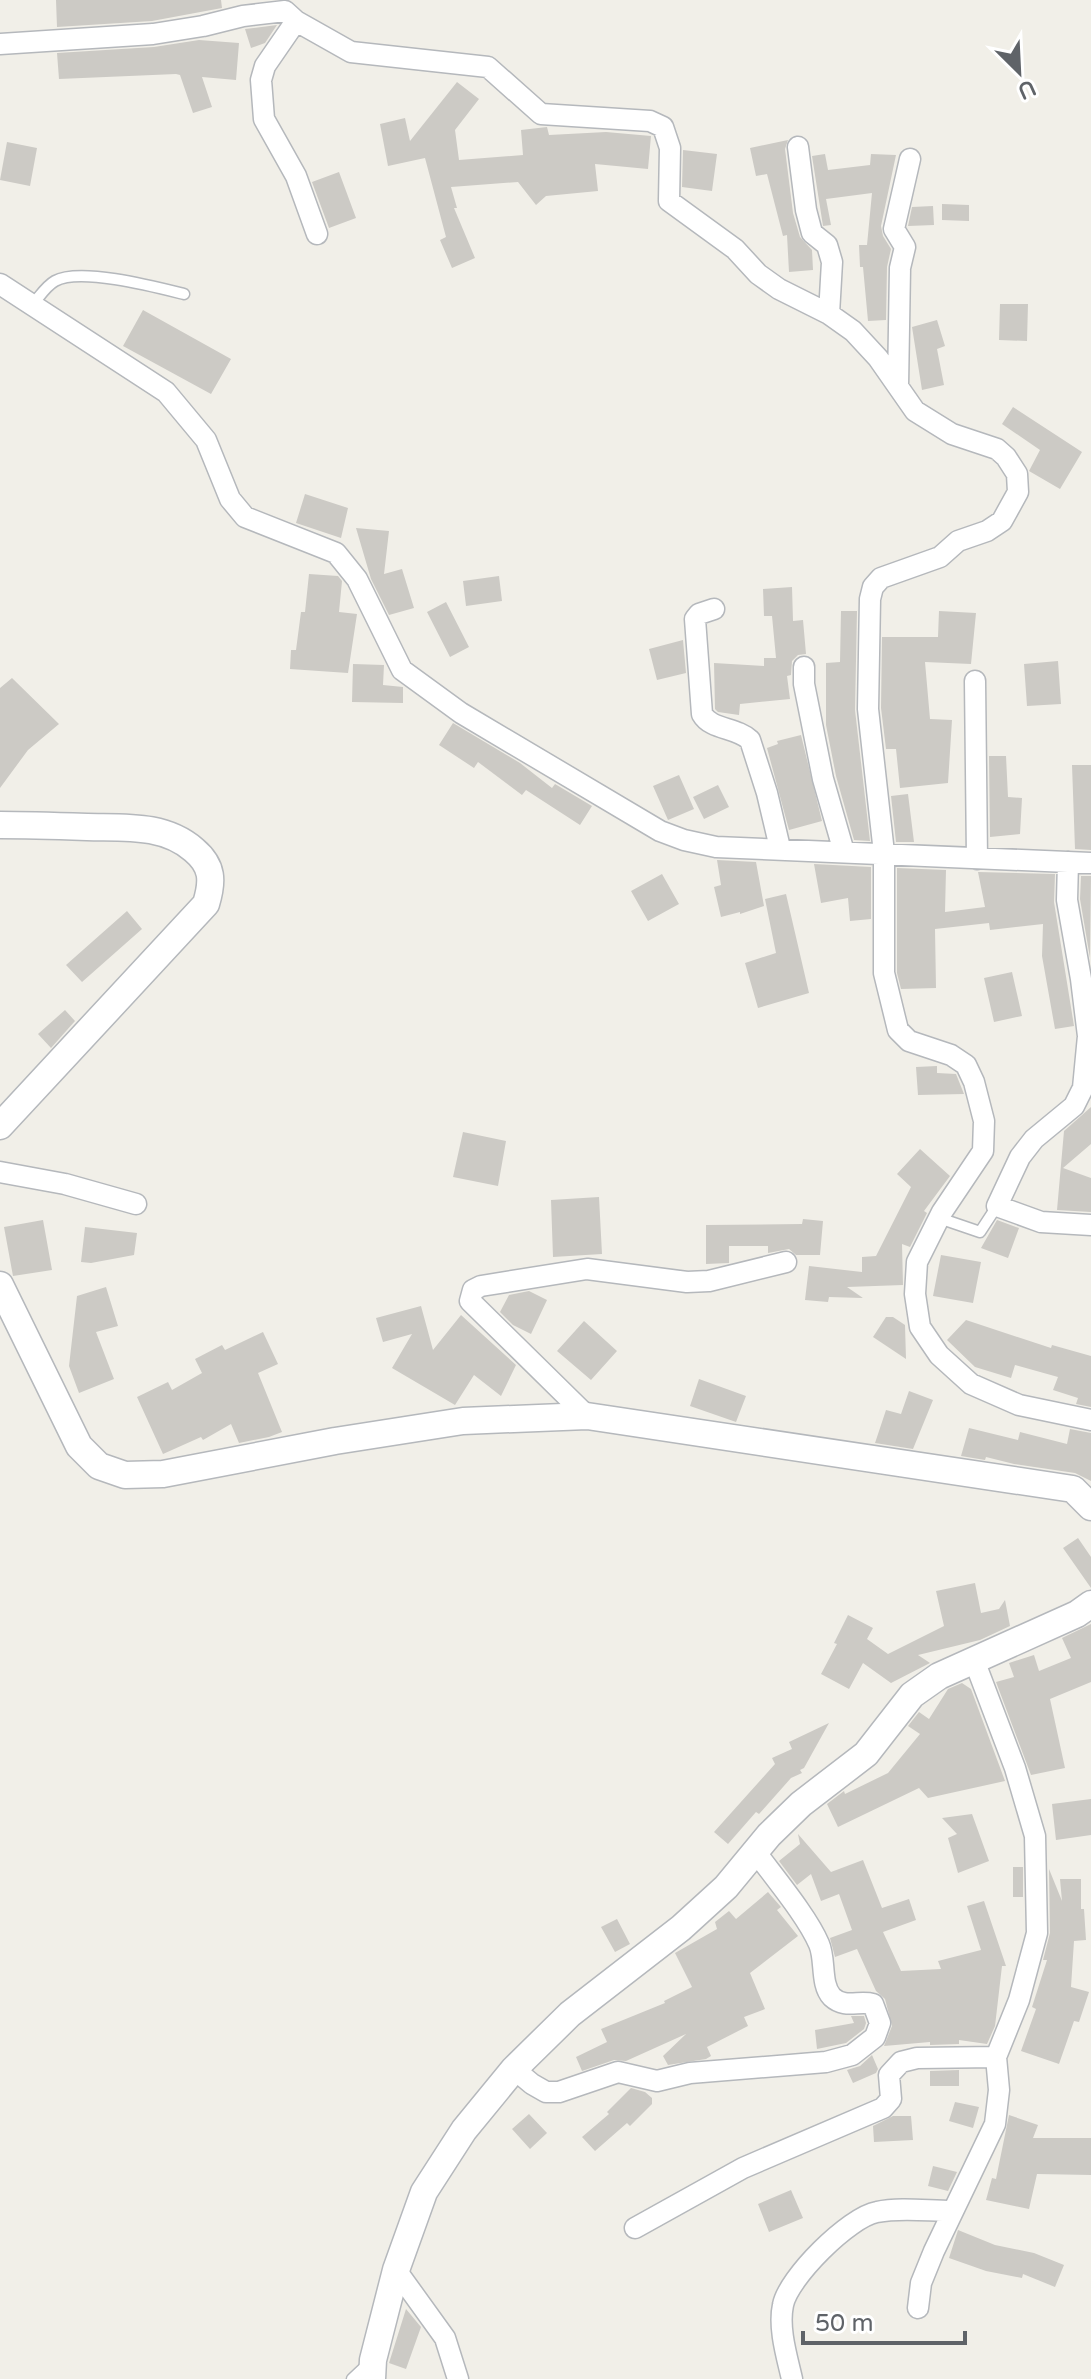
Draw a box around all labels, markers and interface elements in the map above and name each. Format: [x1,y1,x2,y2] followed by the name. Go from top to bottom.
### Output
[979,32,1059,112] north arrow
[1014,74,1040,105] text: U
[803,2295,965,2345] scale bar
[815,2309,873,2338] text: 50 m

